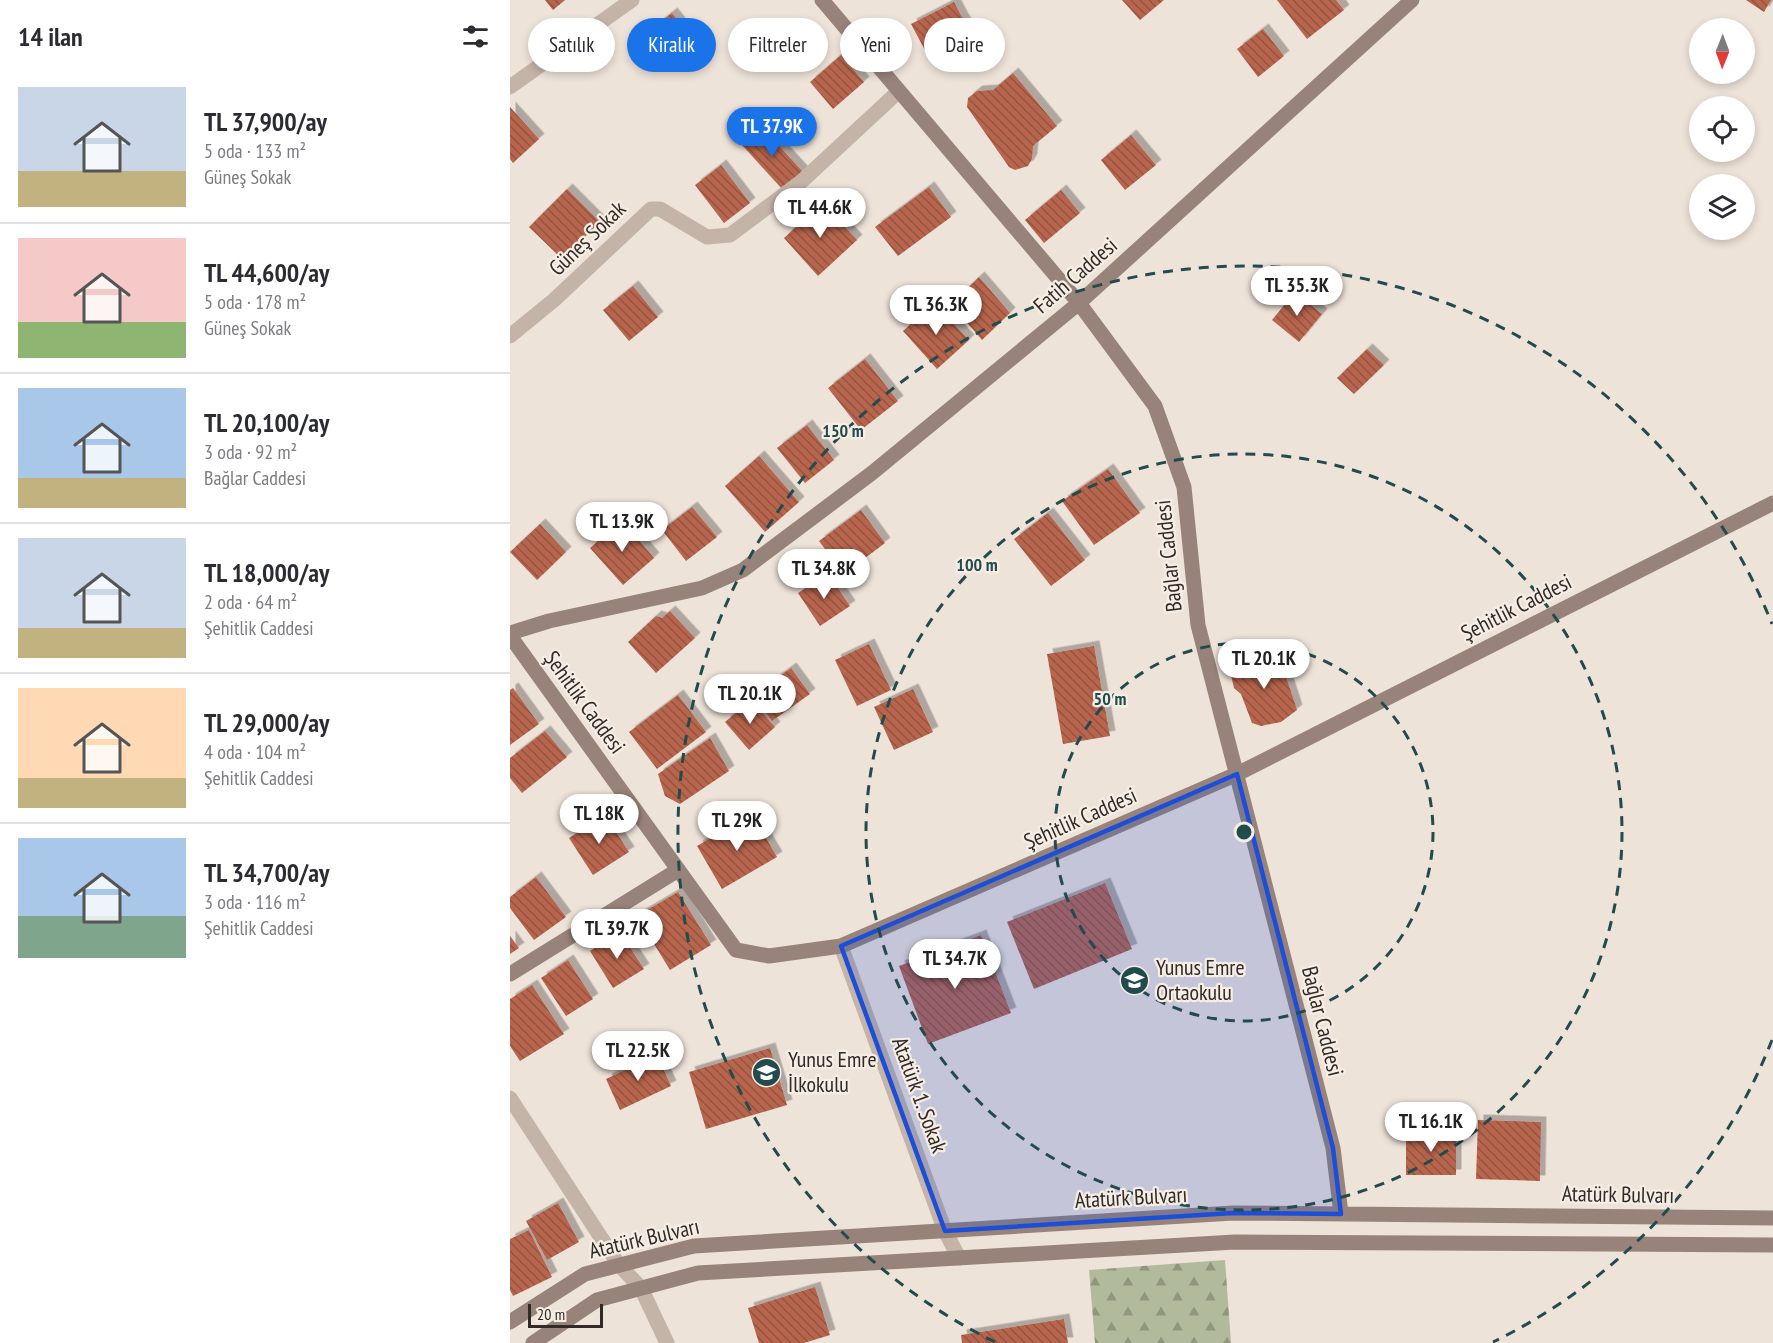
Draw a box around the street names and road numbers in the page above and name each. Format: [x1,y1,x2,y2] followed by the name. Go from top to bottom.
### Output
[543,194,632,281] street label: Güneş Sokak
[1027,231,1123,319] street label: Fatih Caddesi
[1148,499,1188,613] street label: Bağlar Caddesi
[1456,567,1576,647] street label: Şehitlik Caddesi
[538,645,632,759] street label: Şehitlik Caddesi
[1019,781,1141,855] street label: Şehitlik Caddesi
[1296,963,1350,1079] street label: Bağlar Caddesi
[886,1033,954,1157] street label: Atatürk 1. Sokak
[1562,1179,1674,1209] street label: Atatürk Bulvarı
[1074,1180,1188,1214] street label: Atatürk Bulvarı
[586,1212,702,1264] street label: Atatürk Bulvarı

